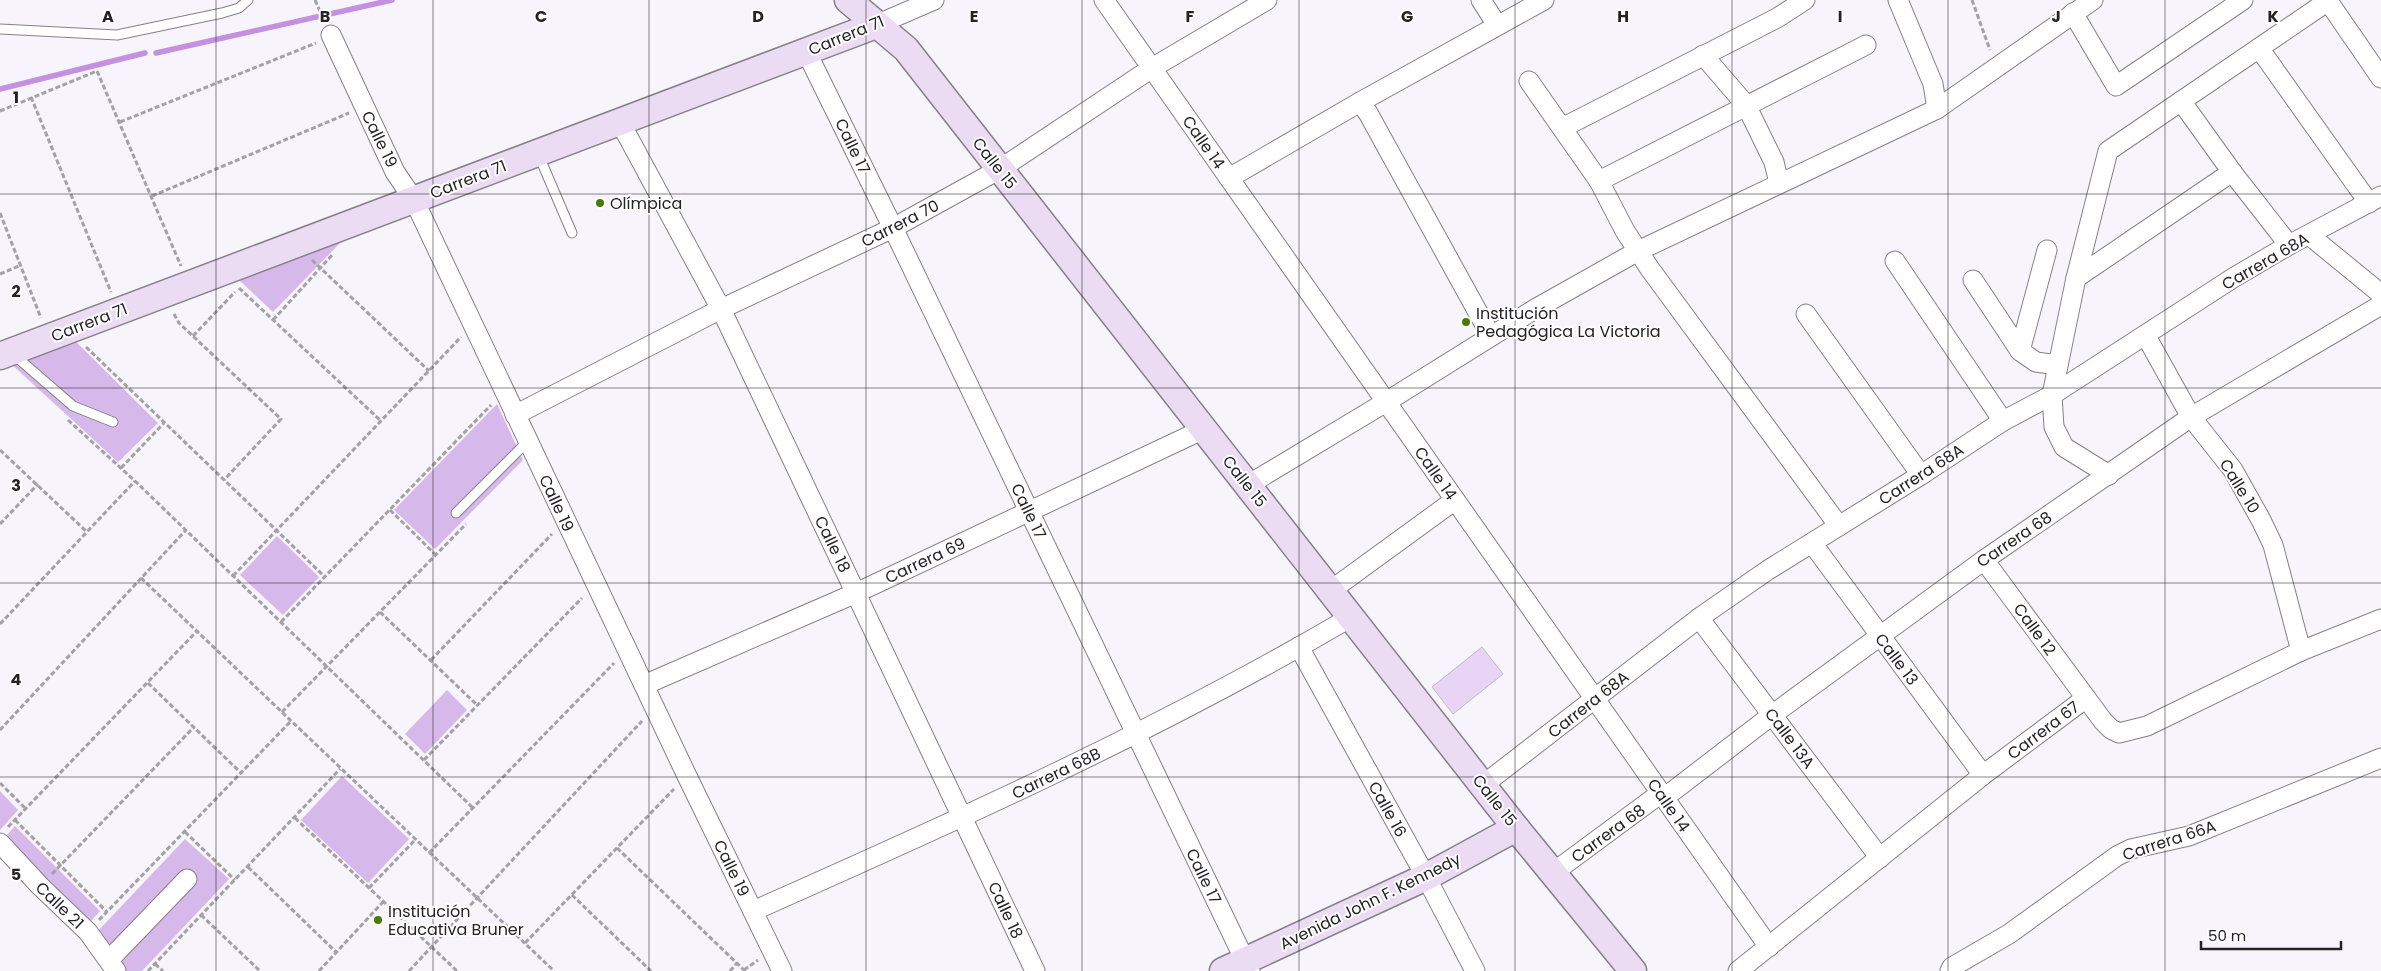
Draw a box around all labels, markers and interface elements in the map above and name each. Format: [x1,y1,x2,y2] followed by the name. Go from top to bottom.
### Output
[102,5,114,28] text: A
[320,5,330,28] text: B
[535,5,547,28] text: C
[752,5,764,28] text: D
[970,5,978,28] text: E
[1186,5,1195,28] text: F
[1401,5,1413,28] text: G
[1617,5,1629,28] text: H
[1838,5,1842,28] text: I
[2051,5,2061,28] text: J
[2267,5,2279,28] text: K
[805,10,888,61] street label: Carrera 71
[13,86,19,109] text: 1
[356,107,403,171] street label: Calle 19
[1177,111,1230,174] street label: Calle 14
[829,115,876,178] street label: Calle 17
[967,132,1022,194] street label: Calle 15
[427,154,510,205] street label: Carrera 71
[610,192,682,215] place label: Olímpica
[857,194,943,253] street label: Carrera 70
[594,197,606,209] marker: Olímpica
[2217,227,2313,296] street label: Carrera 68A
[11,280,21,303] text: 2
[48,297,131,348] street label: Carrera 71
[1476,302,1661,343] place label: Institución Pedagógica La Victoria
[1460,316,1472,328] marker: Institución Pedagógica La Victoria
[1874,438,1968,511] street label: Carrera 68A
[1409,442,1462,505] street label: Calle 14
[1217,450,1272,512] street label: Calle 15
[2214,455,2265,518] street label: Calle 10
[533,471,580,535] street label: Calle 19
[11,474,21,497] text: 3
[1005,480,1052,543] street label: Calle 17
[1972,506,2057,573] street label: Carrera 68
[809,512,856,576] street label: Calle 18
[881,532,969,589] street label: Carrera 69
[2008,598,2061,660] street label: Calle 12
[1869,629,1924,690] street label: Calle 13
[1543,665,1634,743] street label: Carrera 68A
[11,668,22,691] text: 4
[2002,695,2084,765] street label: Carrera 67
[1759,703,1820,774] street label: Calle 13A
[1008,742,1105,805] street label: Carrera 68B
[1467,769,1522,831] street label: Calle 15
[1642,774,1695,837] street label: Calle 14
[1363,777,1412,841] street label: Calle 16
[1567,799,1650,868] street label: Carrera 68
[2119,814,2219,866] street label: Carrera 66A
[708,836,755,900] street label: Calle 19
[1180,845,1227,908] street label: Calle 17
[1276,848,1465,955] street label: Avenida John F. Kennedy
[11,863,21,886] text: 5
[30,876,89,934] street label: Calle 21
[982,878,1029,942] street label: Calle 18
[388,900,524,941] place label: Institución Educativa Bruner
[372,914,384,926] marker: Institución Educativa Bruner
[2201,918,2341,950] scale bar
[2208,925,2246,946] text: 50 m

